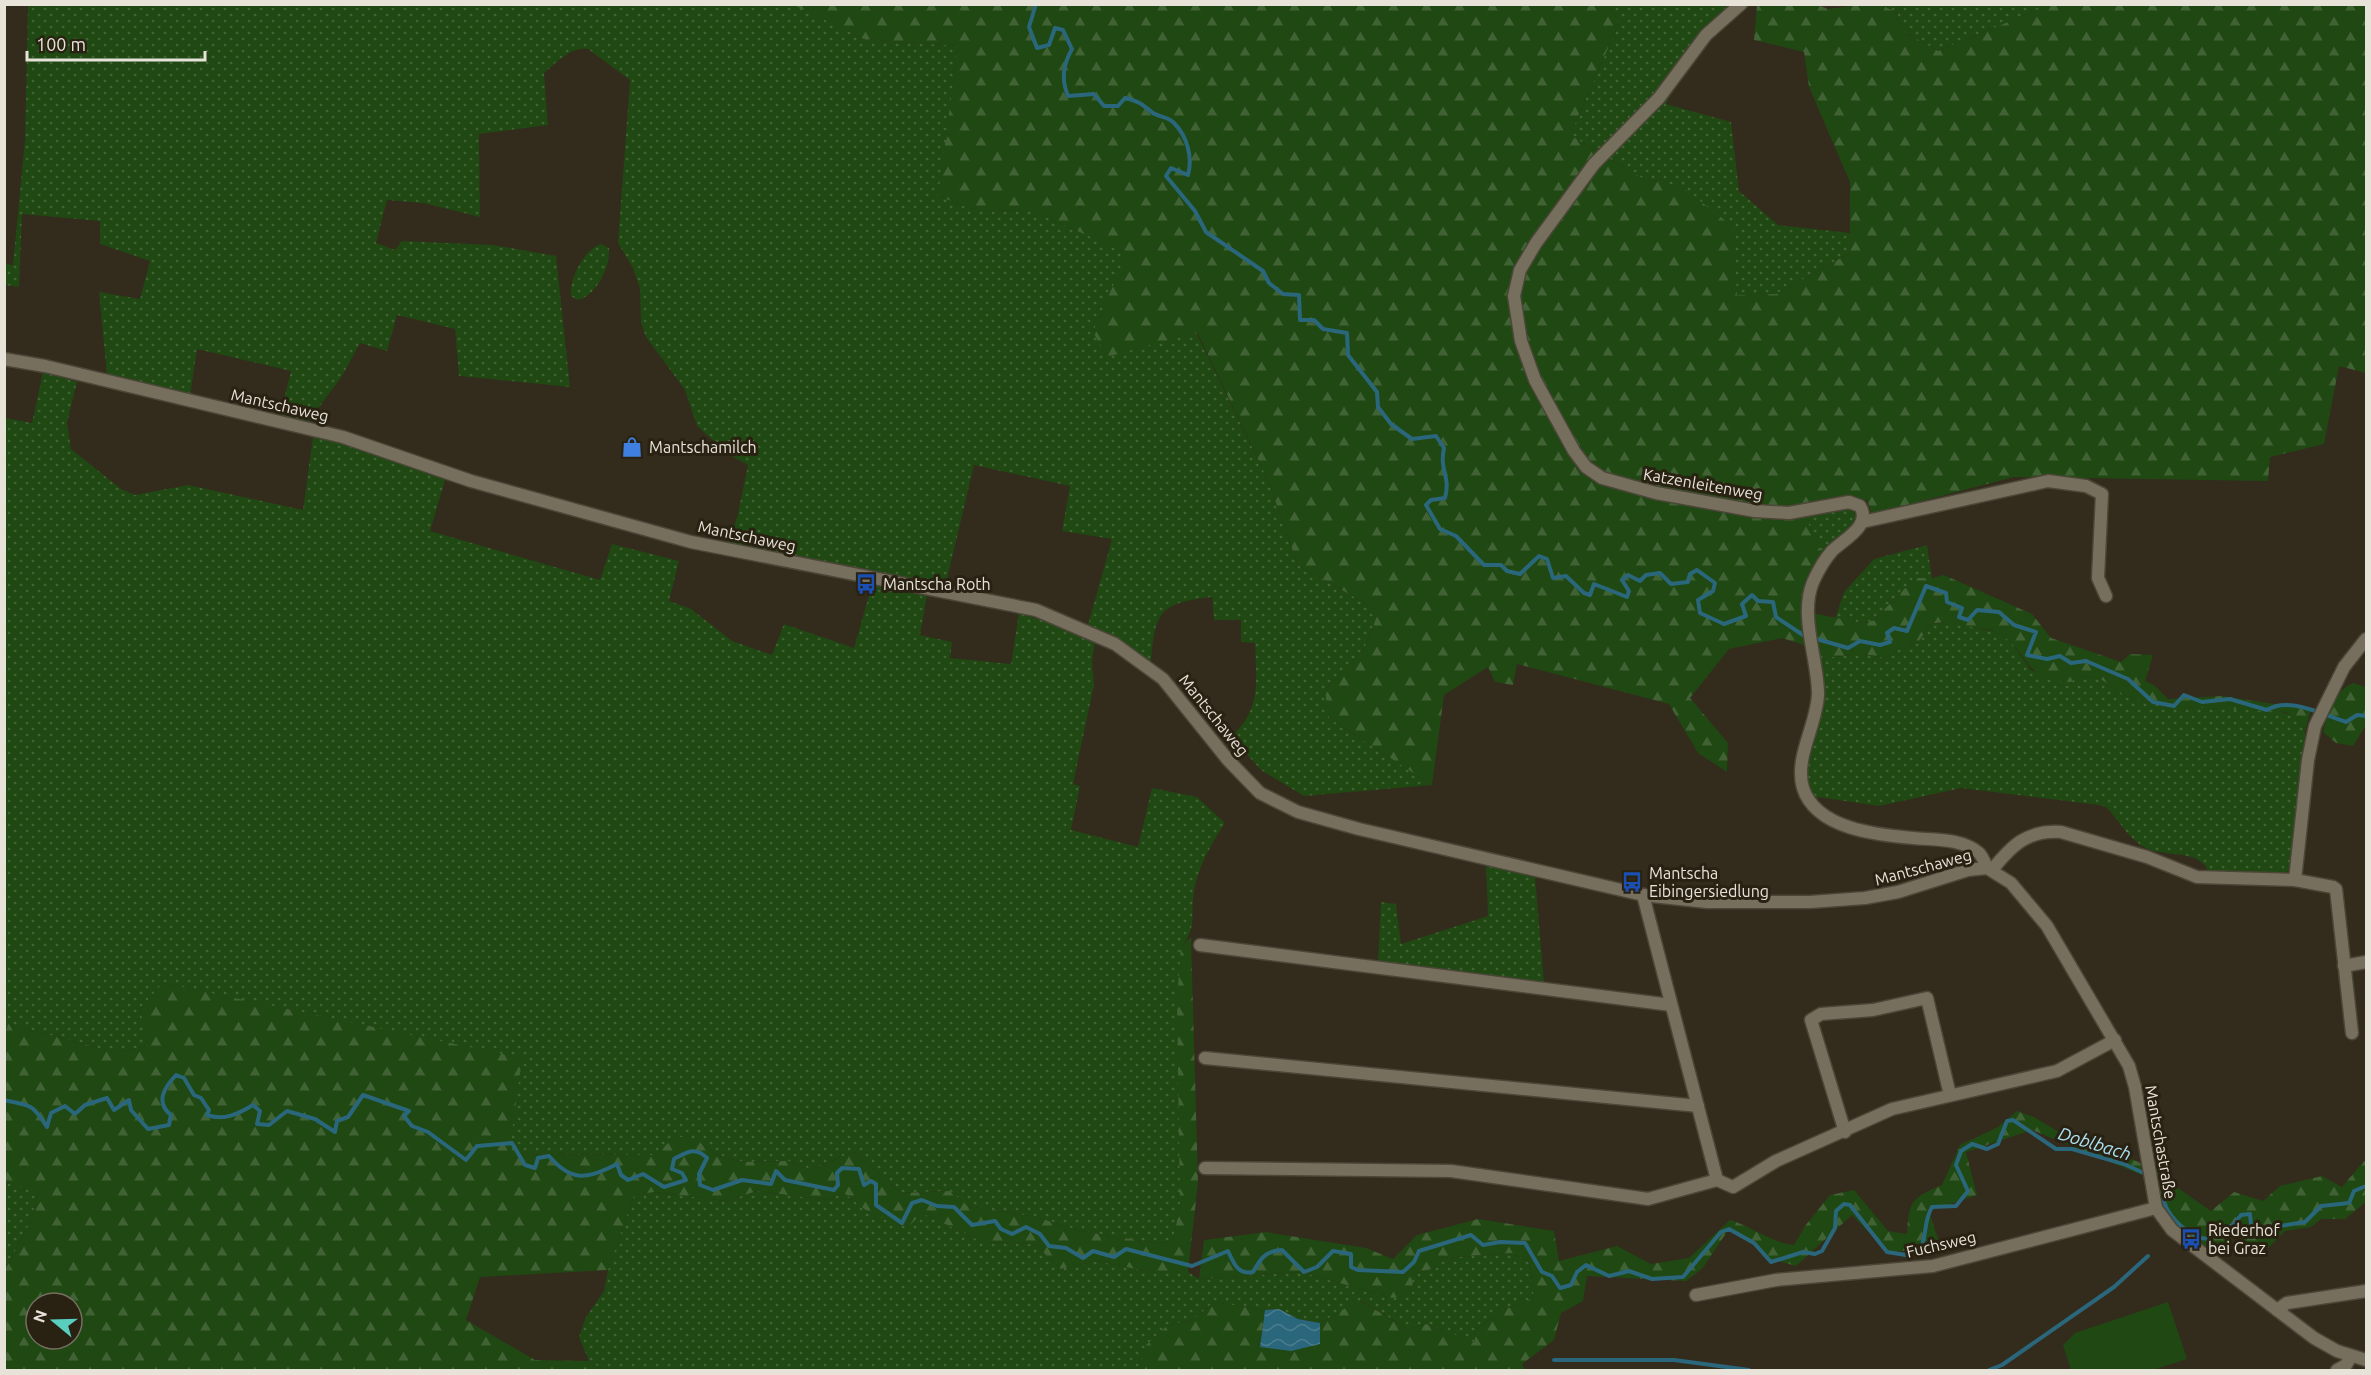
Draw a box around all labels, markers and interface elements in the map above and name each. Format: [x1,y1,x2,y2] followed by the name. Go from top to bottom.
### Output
[27,24,206,62] scale bar
[36,34,86,54] text: 100 m
[229,385,331,425] street label: Mantschaweg
[620,435,644,459] shop icon: Mantschamilch
[649,438,757,456] place label: Mantschamilch
[1642,465,1764,503] street label: Katzenleitenweg
[696,517,798,555] street label: Mantschaweg
[854,572,878,596] bus stop icon: Mantscha Roth
[883,575,991,593] place label: Mantscha Roth
[1176,671,1252,759] street label: Mantschaweg
[1873,845,1973,889] street label: Mantschaweg
[1649,864,1769,900] place label: Mantscha Eibingersiedlung
[1620,870,1644,894] bus stop icon: Mantscha Eibingersiedlung
[2142,1084,2180,1200] street label: Mantschastraße
[2056,1122,2134,1164] water label: Doblbach
[2208,1221,2280,1257] place label: Riederhof bei Graz
[1904,1227,1978,1261] street label: Fuchsweg
[2179,1227,2203,1251] bus stop icon: Riederhof bei Graz
[24,1291,84,1351] north arrow
[29,1308,50,1325] text: N

